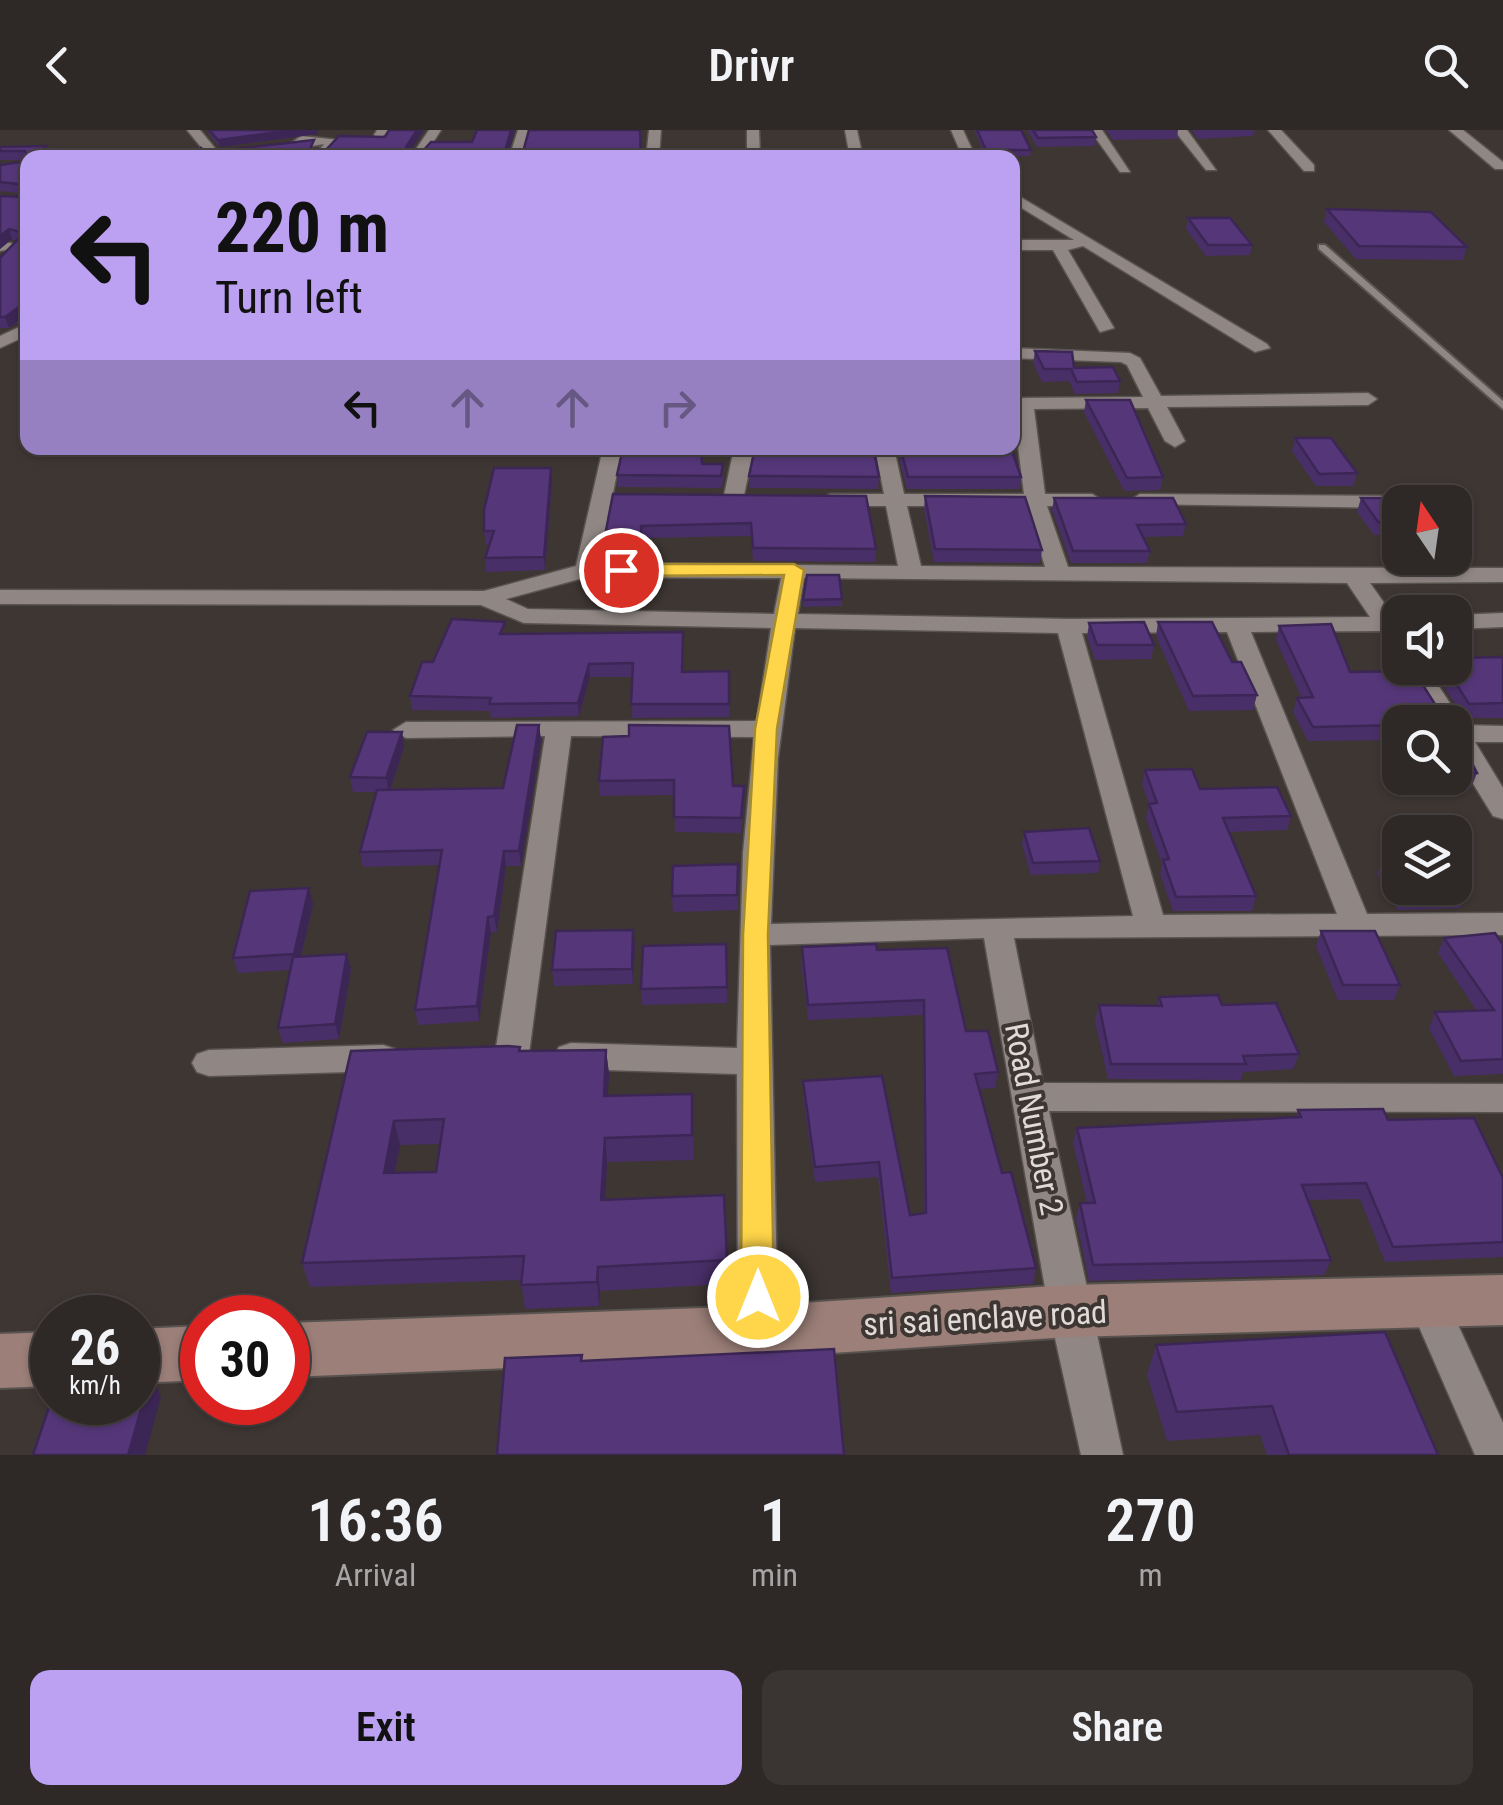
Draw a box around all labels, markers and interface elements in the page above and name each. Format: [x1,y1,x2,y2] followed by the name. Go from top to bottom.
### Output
[30,38,85,93] icon: back
[1418,38,1473,93] icon: search
[709,39,794,92] text: Drivr
[215,187,389,269] text: 220 m
[50,190,180,320] icon: left
[215,271,363,324] text: Turn left
[335,380,390,435] icon: left
[440,380,495,435] icon: ahead
[545,380,600,435] icon: ahead
[650,380,705,435] icon: right
[1382,485,1472,575] north arrow
[1382,485,1472,905] map controls
[579,528,664,613] pin
[594,543,649,598] icon: arrive
[1382,595,1472,685] button: sound
[1382,705,1472,795] button: search
[1382,815,1472,905] button: layers
[997,1020,1071,1218] street label: Road Number 2
[706,1245,810,1349] position arrow
[862,1293,1108,1343] street label: sri sai enclave road
[180,1295,310,1425] speed limit sign: 30
[70,1319,120,1377] text: 26
[69,1371,121,1400] text: km/h
[307,1485,444,1556] text: 16:36
[759,1485,790,1556] text: 1
[1105,1485,1196,1556] text: 270
[335,1556,416,1594] text: Arrival
[751,1556,798,1594] text: min
[1138,1556,1163,1594] text: m
[30,1670,742,1785] button: Exit
[762,1670,1473,1785] button: Share

